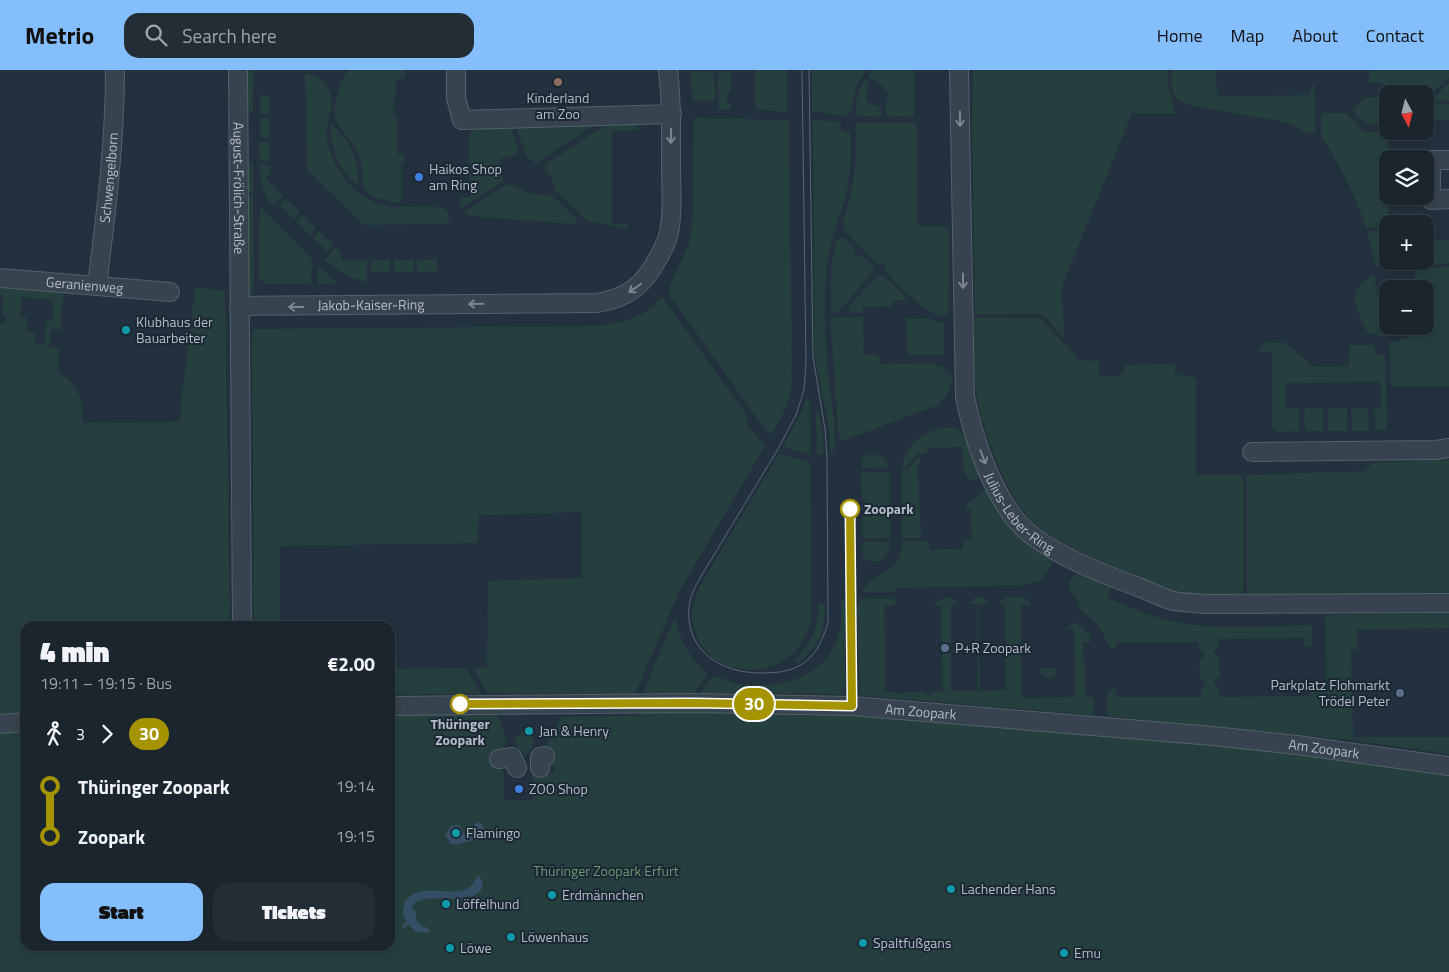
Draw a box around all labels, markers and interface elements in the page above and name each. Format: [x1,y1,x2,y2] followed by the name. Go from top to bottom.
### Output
[124,13,474,58] search box
[25,17,94,53] text: Metrio
[142,21,170,49] icon: search
[182,21,277,50] text: Search here
[1157,22,1203,49] text: Home
[1231,22,1264,49] text: Map
[1292,22,1338,49] text: About
[1366,22,1424,49] text: Contact
[552,76,564,88] marker: Kinderland am Zoo
[1379,85,1434,140] north arrow
[1379,85,1434,335] map controls
[526,87,590,124] place label: Kinderland am Zoo
[955,110,965,126] one-way arrow
[228,122,250,254] street label: August-Frölich-Straße
[666,128,676,144] one-way arrow
[94,132,123,224] street label: Schwengelborn
[1379,150,1434,205] button: layers
[429,158,502,195] place label: Haikos Shop am Ring
[413,171,425,183] marker: Haikos Shop am Ring
[1379,215,1434,270] button: +
[45,271,124,298] street label: Geranienweg
[959,273,968,289] one-way arrow
[1379,280,1434,335] button: −
[629,282,642,293] one-way arrow
[317,293,425,315] street label: Jakob-Kaiser-Ring
[469,300,485,309] one-way arrow
[289,302,305,312] one-way arrow
[136,311,213,348] place label: Klubhaus der Bauarbeiter
[120,324,132,336] marker: Klubhaus der Bauarbeiter
[979,448,988,464] one-way arrow
[979,468,1059,558] street label: Julius-Leber-Ring
[864,498,914,519] place label: Zoopark
[840,499,860,519] marker: Zoopark
[40,630,110,673] text: 4 min
[955,637,1031,658] place label: P+R Zoopark
[939,642,951,654] marker: P+R Zoopark
[328,649,375,678] text: €2.00
[40,671,172,695] text: 19:11 – 19:15 · Bus
[1271,674,1390,711] place label: Parkplatz Flohmarkt Trödel Peter
[1394,687,1406,699] marker: Parkplatz Flohmarkt Trödel Peter
[732,688,776,720] line badge: 30
[744,690,764,717] text: 30
[450,694,470,714] marker: Thüringer Zoopark
[884,698,957,725] street label: Am Zoopark
[430,713,490,750] place label: Thüringer Zoopark
[40,720,68,748] icon: walk
[93,720,121,748] icon: forward
[139,720,159,747] text: 30
[539,720,609,741] place label: Jan & Henry
[76,722,85,746] text: 3
[523,725,535,737] marker: Jan & Henry
[1288,733,1361,764] street label: Am Zoopark
[78,772,230,801] text: Thüringer Zoopark
[336,774,375,798] text: 19:14
[529,778,588,799] place label: ZOO Shop
[513,783,525,795] marker: ZOO Shop
[78,822,145,851] text: Zoopark
[466,822,521,843] place label: Flamingo
[336,824,375,848] text: 19:15
[450,827,462,839] marker: Flamingo
[533,860,679,881] park label: Thüringer Zoopark Erfurt
[961,878,1056,899] place label: Lachender Hans
[40,883,203,941] button: Start
[213,883,375,941] button: Tickets
[945,883,957,895] marker: Lachender Hans
[562,884,644,905] place label: Erdmännchen
[546,889,558,901] marker: Erdmännchen
[456,893,519,914] place label: Löffelhund
[440,898,452,910] marker: Löffelhund
[521,926,589,947] place label: Löwenhaus
[505,931,517,943] marker: Löwenhaus
[873,932,951,953] place label: Spaltfußgans
[460,937,492,958] place label: Löwe
[857,937,869,949] marker: Spaltfußgans
[444,942,456,954] marker: Löwe
[1074,942,1101,963] place label: Emu
[1058,947,1070,959] marker: Emu

